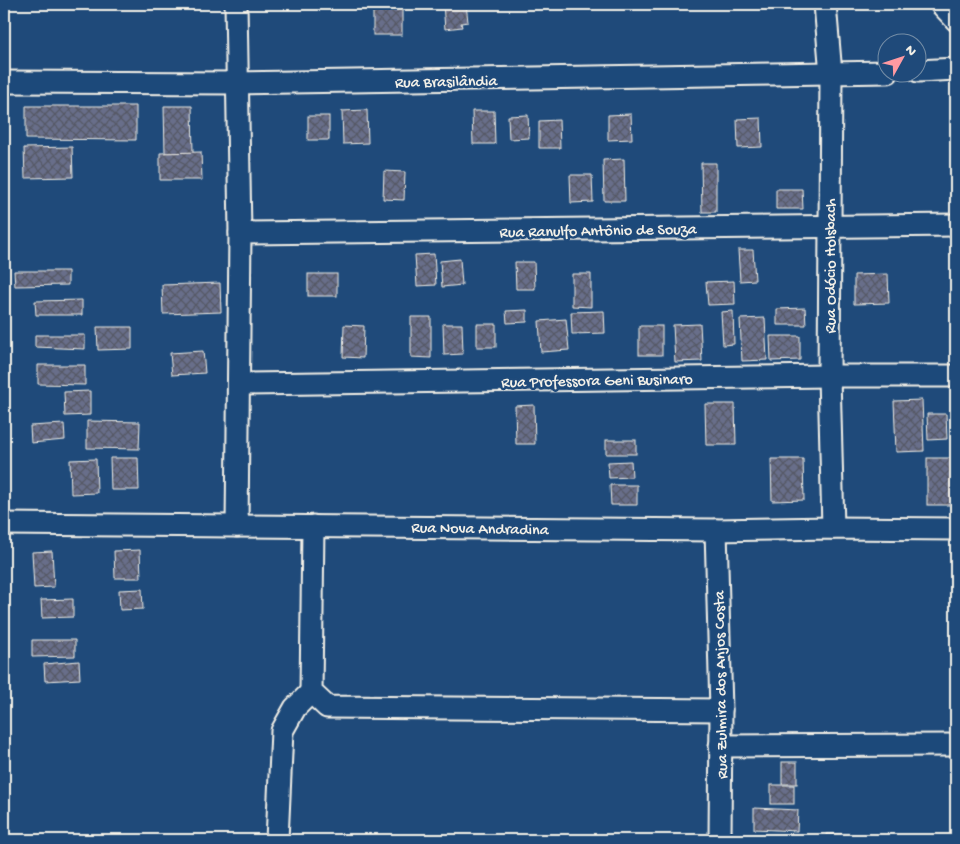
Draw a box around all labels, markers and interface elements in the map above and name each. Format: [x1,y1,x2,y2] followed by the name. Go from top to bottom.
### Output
[878,32,928,82] north arrow
[901,42,919,60] text: N
[395,73,499,94] street label: Rua Brasilândia
[823,198,842,334] street label: Rua Odócio Holsbach
[499,221,698,244] street label: Rua Ranulfo Antônio de Souza
[501,371,693,394] street label: Rua Professora Geni Businaro
[411,520,550,541] street label: Rua Nova Andradina
[711,589,734,779] street label: Rua Zulmira dos Anjos Costa

